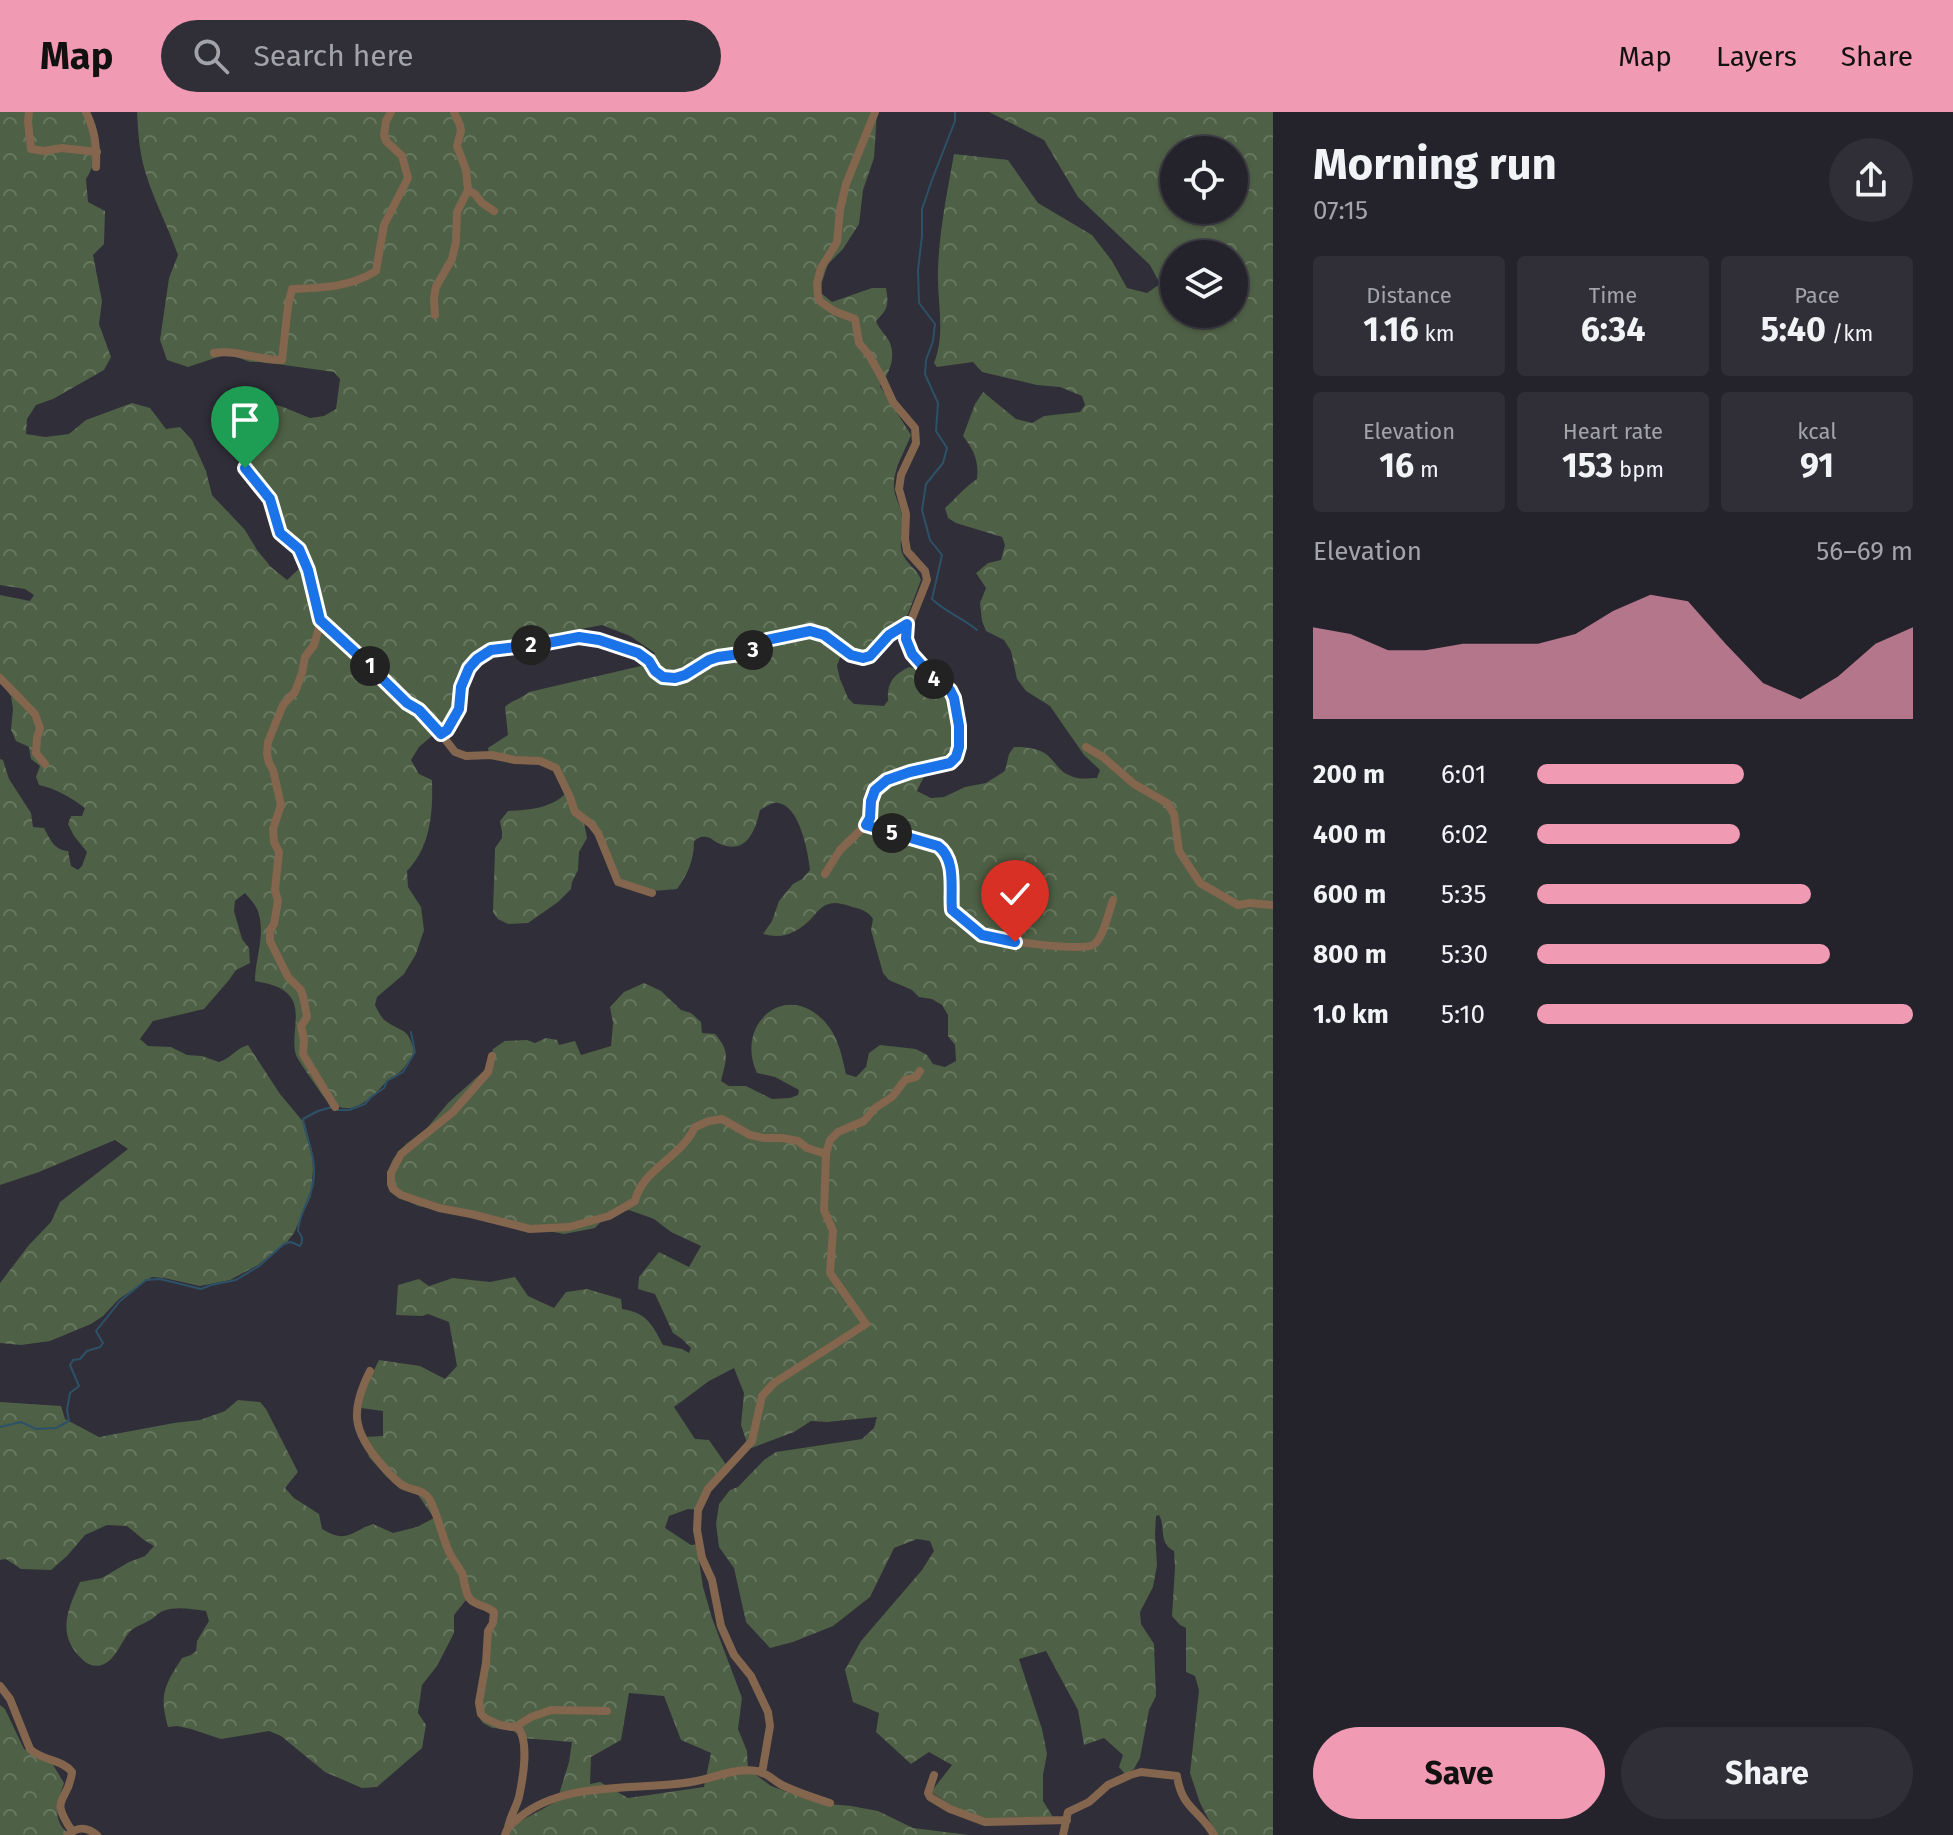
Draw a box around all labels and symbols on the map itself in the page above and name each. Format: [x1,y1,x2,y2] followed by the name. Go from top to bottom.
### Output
[211,386,279,468] pin
[511,625,551,665] pin: 2
[733,630,773,670] pin: 3
[350,646,390,686] pin: 1
[914,659,954,699] pin: 4
[872,813,912,853] pin: 5
[981,860,1049,942] pin

